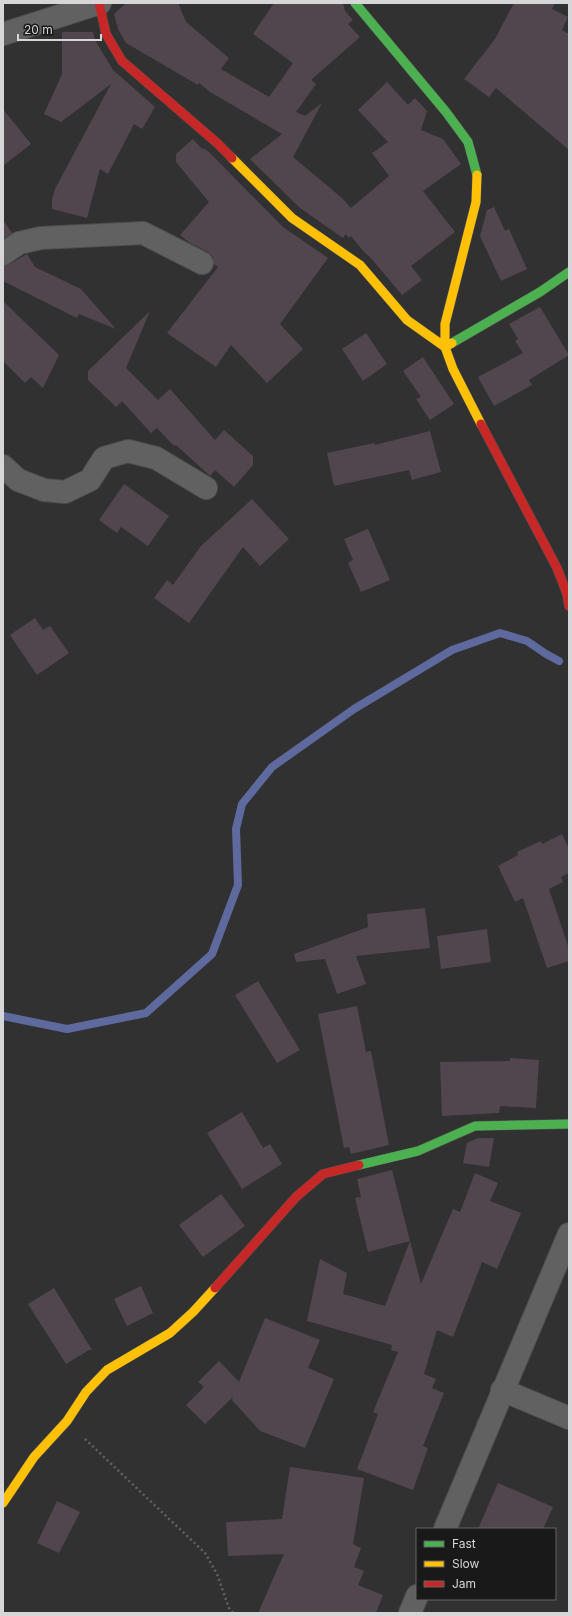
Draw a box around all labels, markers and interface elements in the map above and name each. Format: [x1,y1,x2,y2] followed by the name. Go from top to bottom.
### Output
[18,16,101,42] scale bar
[24,22,53,37] text: 20 m
[416,1528,556,1600] legend
[452,1536,476,1551] text: Fast
[452,1556,480,1571] text: Slow
[452,1576,476,1591] text: Jam

